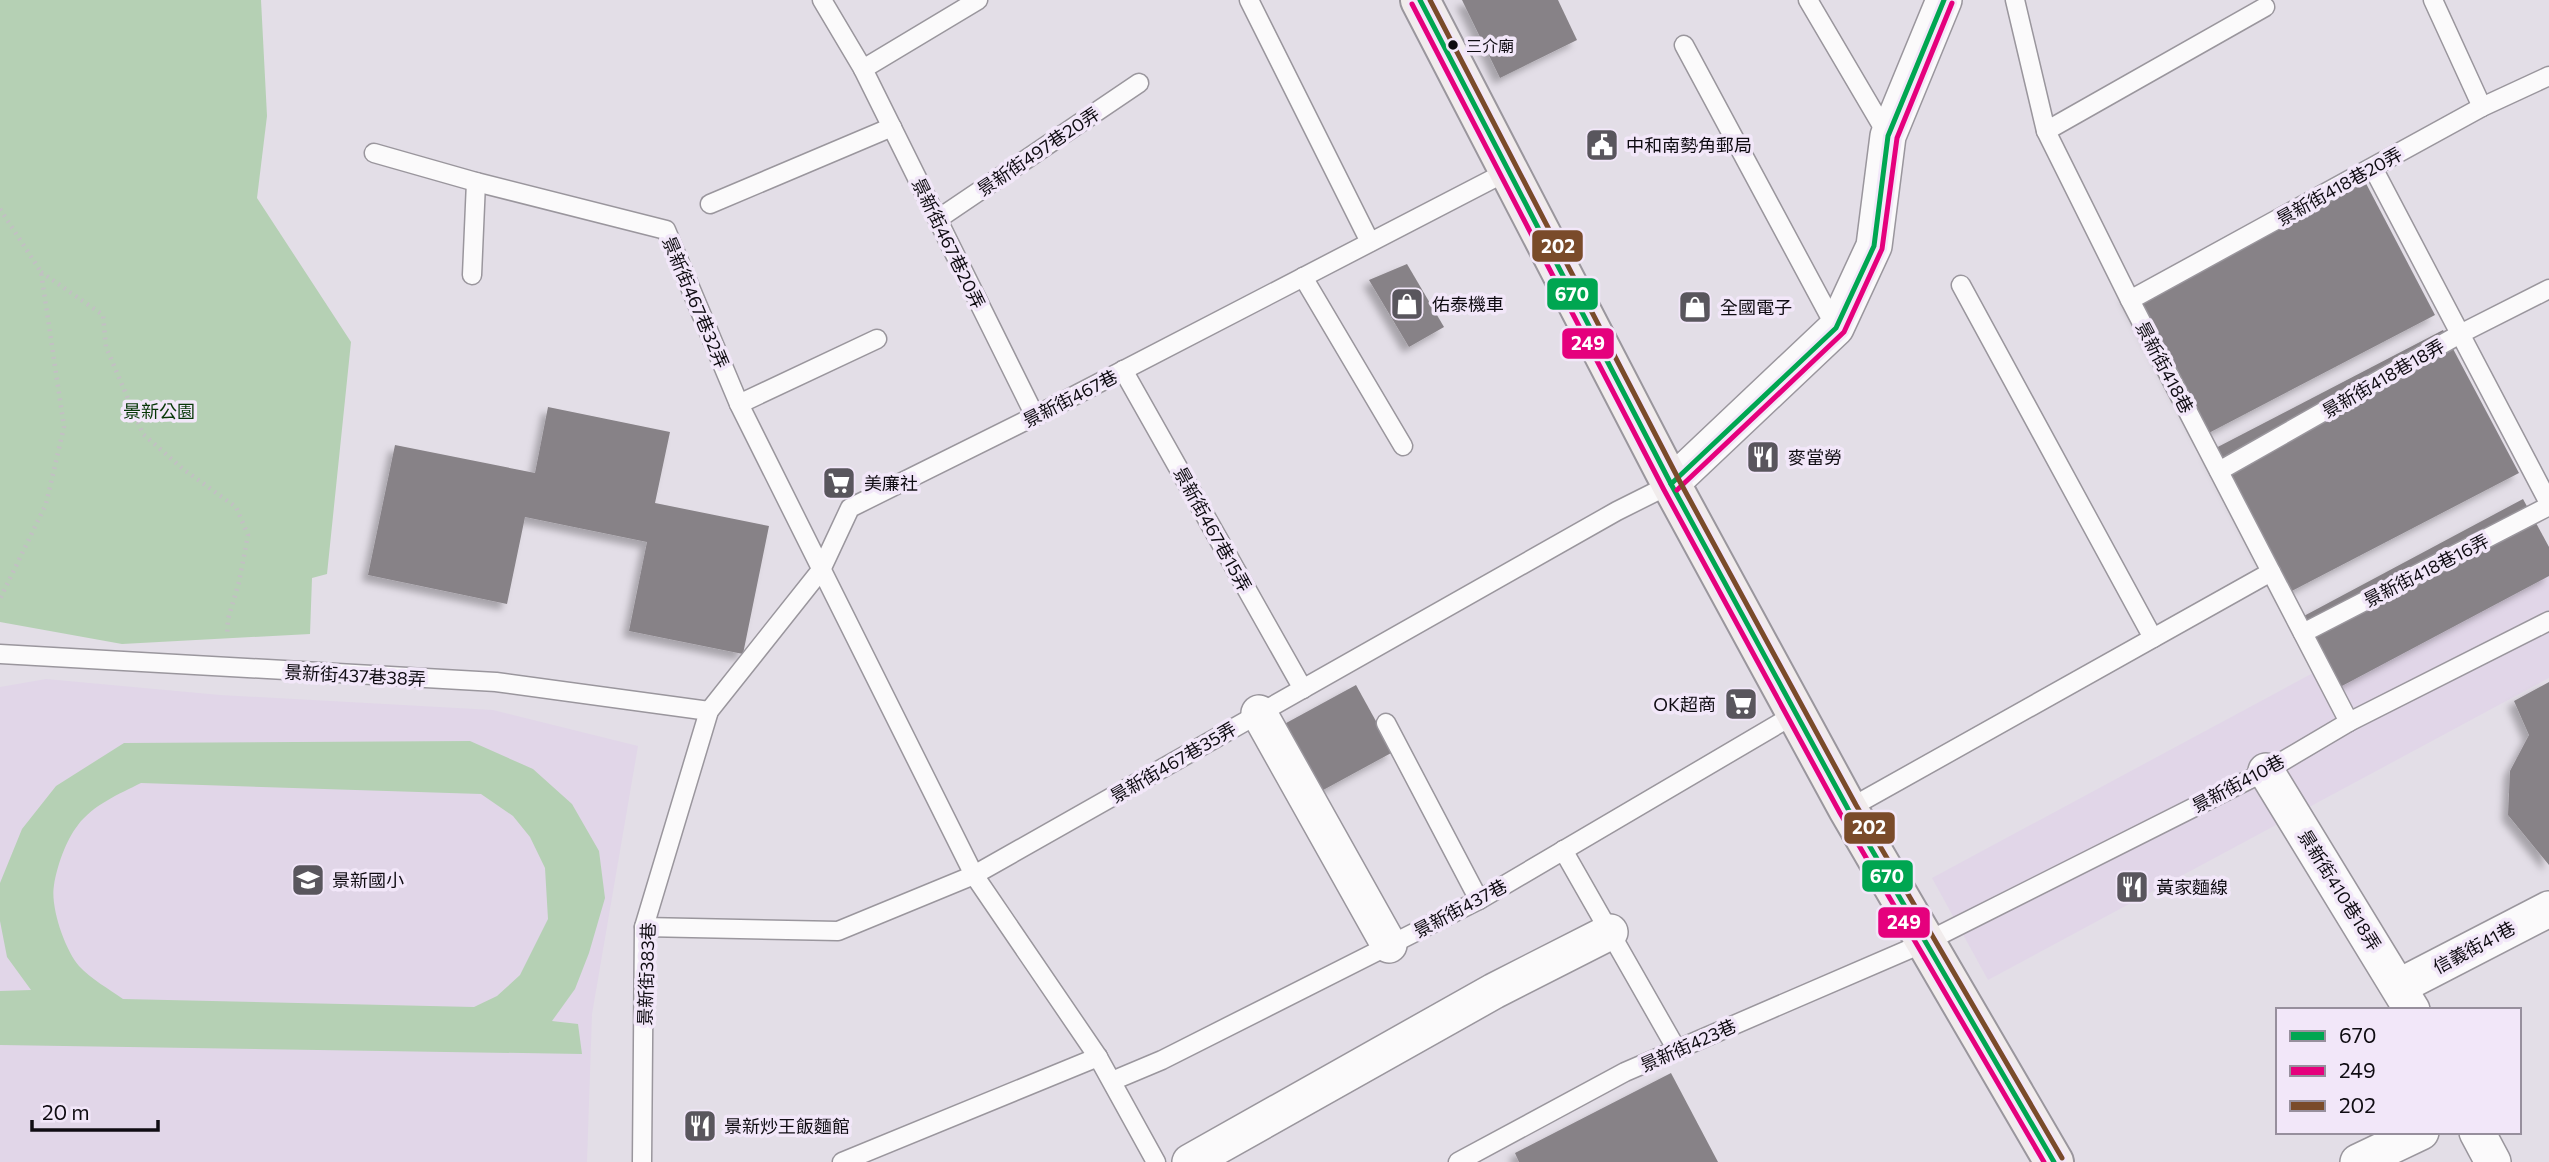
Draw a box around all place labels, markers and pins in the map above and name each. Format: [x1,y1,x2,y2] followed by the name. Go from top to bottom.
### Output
[1466,36,1514,55] place label: 三介廟
[1446,38,1460,52] marker: 三介廟
[1583,126,1621,164] public building icon: 中和南勢角郵局
[1626,134,1752,156] place label: 中和南勢角郵局
[1388,285,1426,323] shop icon: 佑泰機車
[1676,288,1714,326] shop icon: 全國電子
[1432,293,1504,315] place label: 佑泰機車
[1720,296,1792,318] place label: 全國電子
[1744,438,1782,476] restaurant icon: 麥當勞
[1788,446,1842,468] place label: 麥當勞
[820,464,858,502] supermarket icon: 美廉社
[864,472,918,494] place label: 美廉社
[1722,685,1760,723] supermarket icon: OK超商
[1653,693,1716,715] place label: OK超商
[289,861,327,899] school or university icon: 景新國小
[2113,868,2151,906] restaurant icon: 黃家麵線
[332,869,404,891] place label: 景新國小
[2156,876,2228,898] place label: 黃家麵線
[681,1107,719,1145] restaurant icon: 景新炒王飯麵館
[724,1115,850,1137] place label: 景新炒王飯麵館

